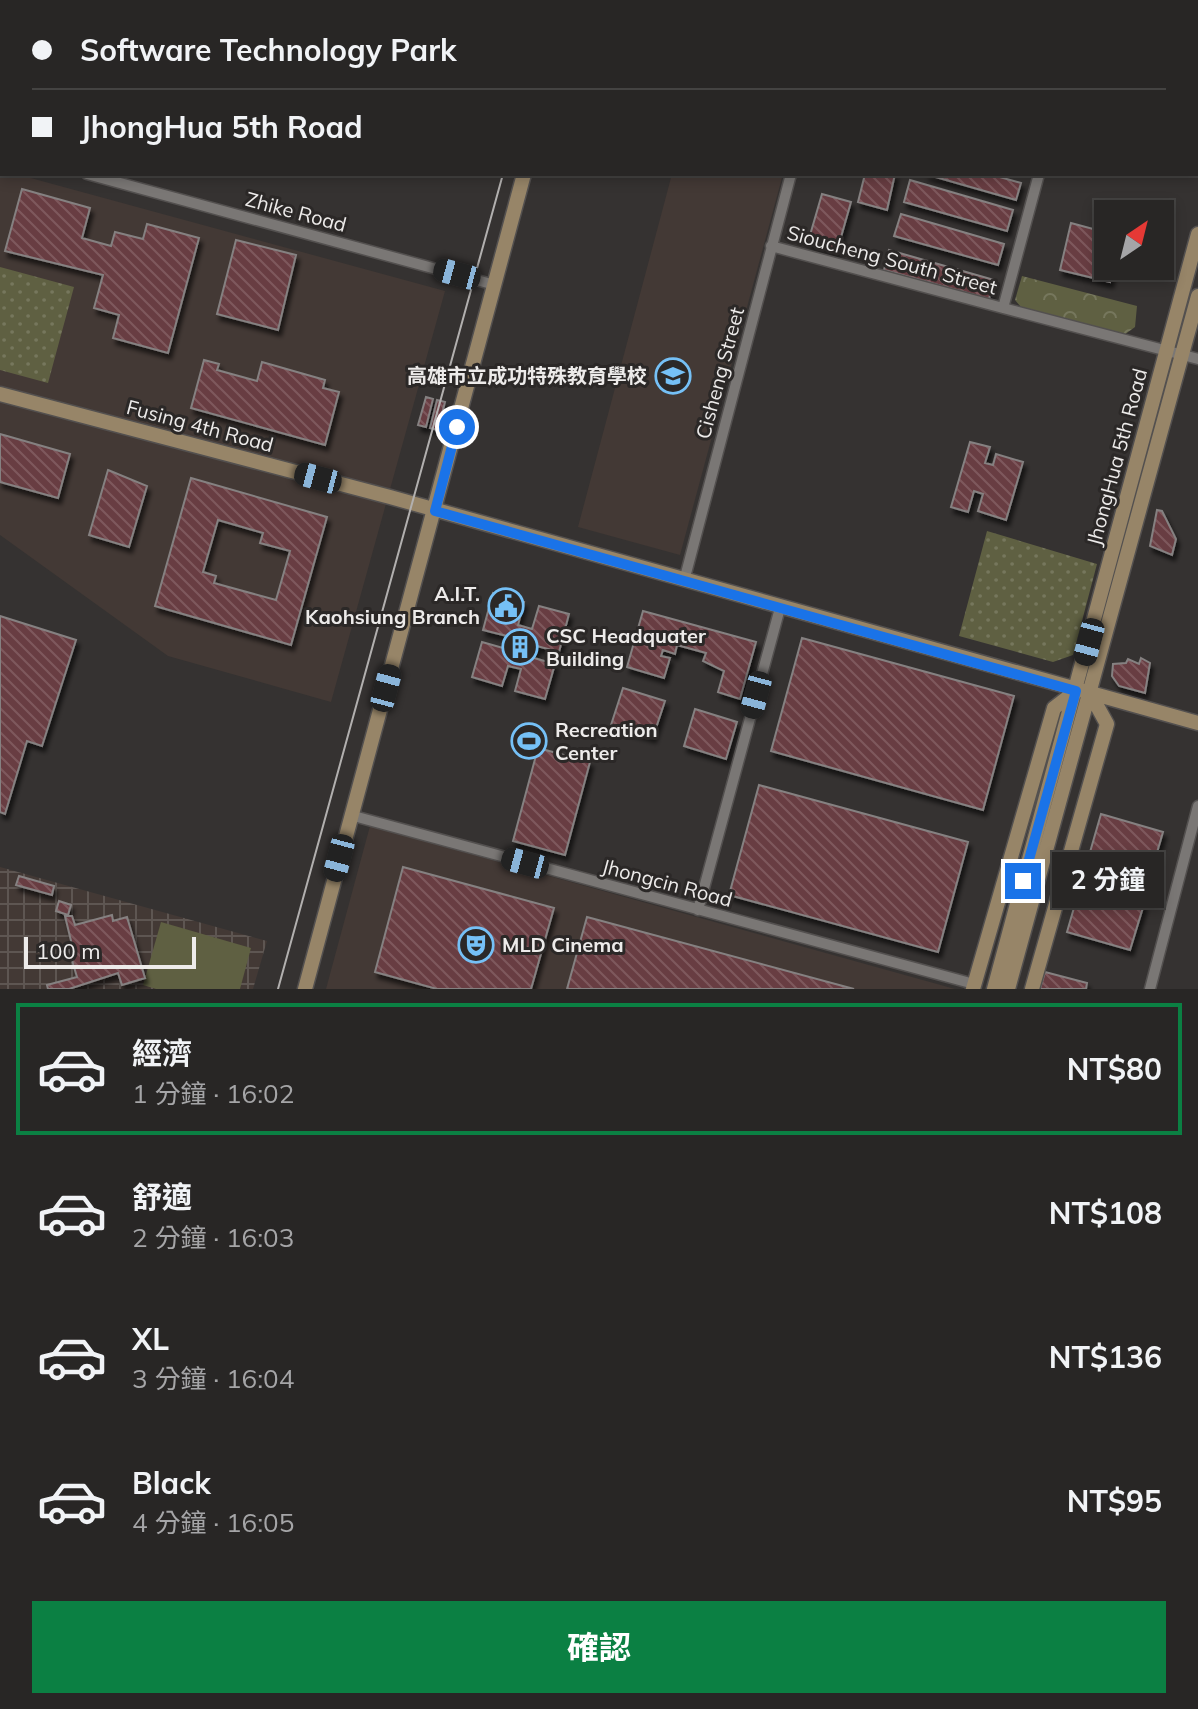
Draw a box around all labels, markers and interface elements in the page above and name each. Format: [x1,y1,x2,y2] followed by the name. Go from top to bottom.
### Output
[80,31,457,69] text: Software Technology Park
[80,108,363,146] text: JhongHua 5th Road
[243,186,349,237] street label: Zhike Road
[1094,200,1174,280] north arrow
[1094,200,1174,280] map controls
[784,219,1000,300] street label: Sioucheng South Street
[431,256,483,292] car
[690,304,749,441] street label: Cisheng Street
[654,357,692,395] school or university icon: 高雄市立成功特殊教育學校
[407,363,647,388] place label: 高雄市立成功特殊教育學校
[1081,365,1152,548] street label: JhongHua 5th Road
[124,394,276,457] street label: Fusing 4th Road
[439,409,475,445] route start
[292,460,344,496] car
[305,581,480,629] place label: A.I.T. Kaohsiung Branch
[487,587,525,625] public building icon: A.I.T. Kaohsiung Branch
[1071,616,1107,668] car
[546,623,706,671] place label: CSC Headquater Building
[501,628,539,666] building icon: CSC Headquater Building
[368,662,404,714] car
[738,669,774,721] car
[555,717,658,765] place label: Recreation Center
[510,722,548,760] sports icon: Recreation Center
[321,832,357,884] car
[499,845,551,881] car
[599,853,735,912] street label: Jhongcin Road
[1051,853,1163,909] callout: 2 分鐘
[1005,863,1041,899] route end
[1071,863,1145,896] text: 2 分鐘
[457,926,495,964] theatre icon: MLD Cinema
[502,932,624,957] place label: MLD Cinema
[24,933,196,969] scale bar
[36,937,101,965] text: 100 m
[36,1033,108,1105] icon: car
[132,1034,192,1072] text: 經濟
[1067,1050,1162,1088] text: NT$80
[132,1077,294,1110] text: 1 分鐘 · 16:02
[36,1177,108,1249] icon: car
[132,1178,192,1216] text: 舒適
[1049,1194,1162,1232] text: NT$108
[132,1221,294,1254] text: 2 分鐘 · 16:03
[132,1320,169,1358] text: XL
[36,1321,108,1393] icon: car
[1049,1338,1162,1376] text: NT$136
[132,1362,294,1395] text: 3 分鐘 · 16:04
[132,1464,211,1502] text: Black
[36,1465,108,1537] icon: car
[1067,1482,1162,1520] text: NT$95
[132,1506,294,1539] text: 4 分鐘 · 16:05
[32,1601,1166,1693] button: 確認

